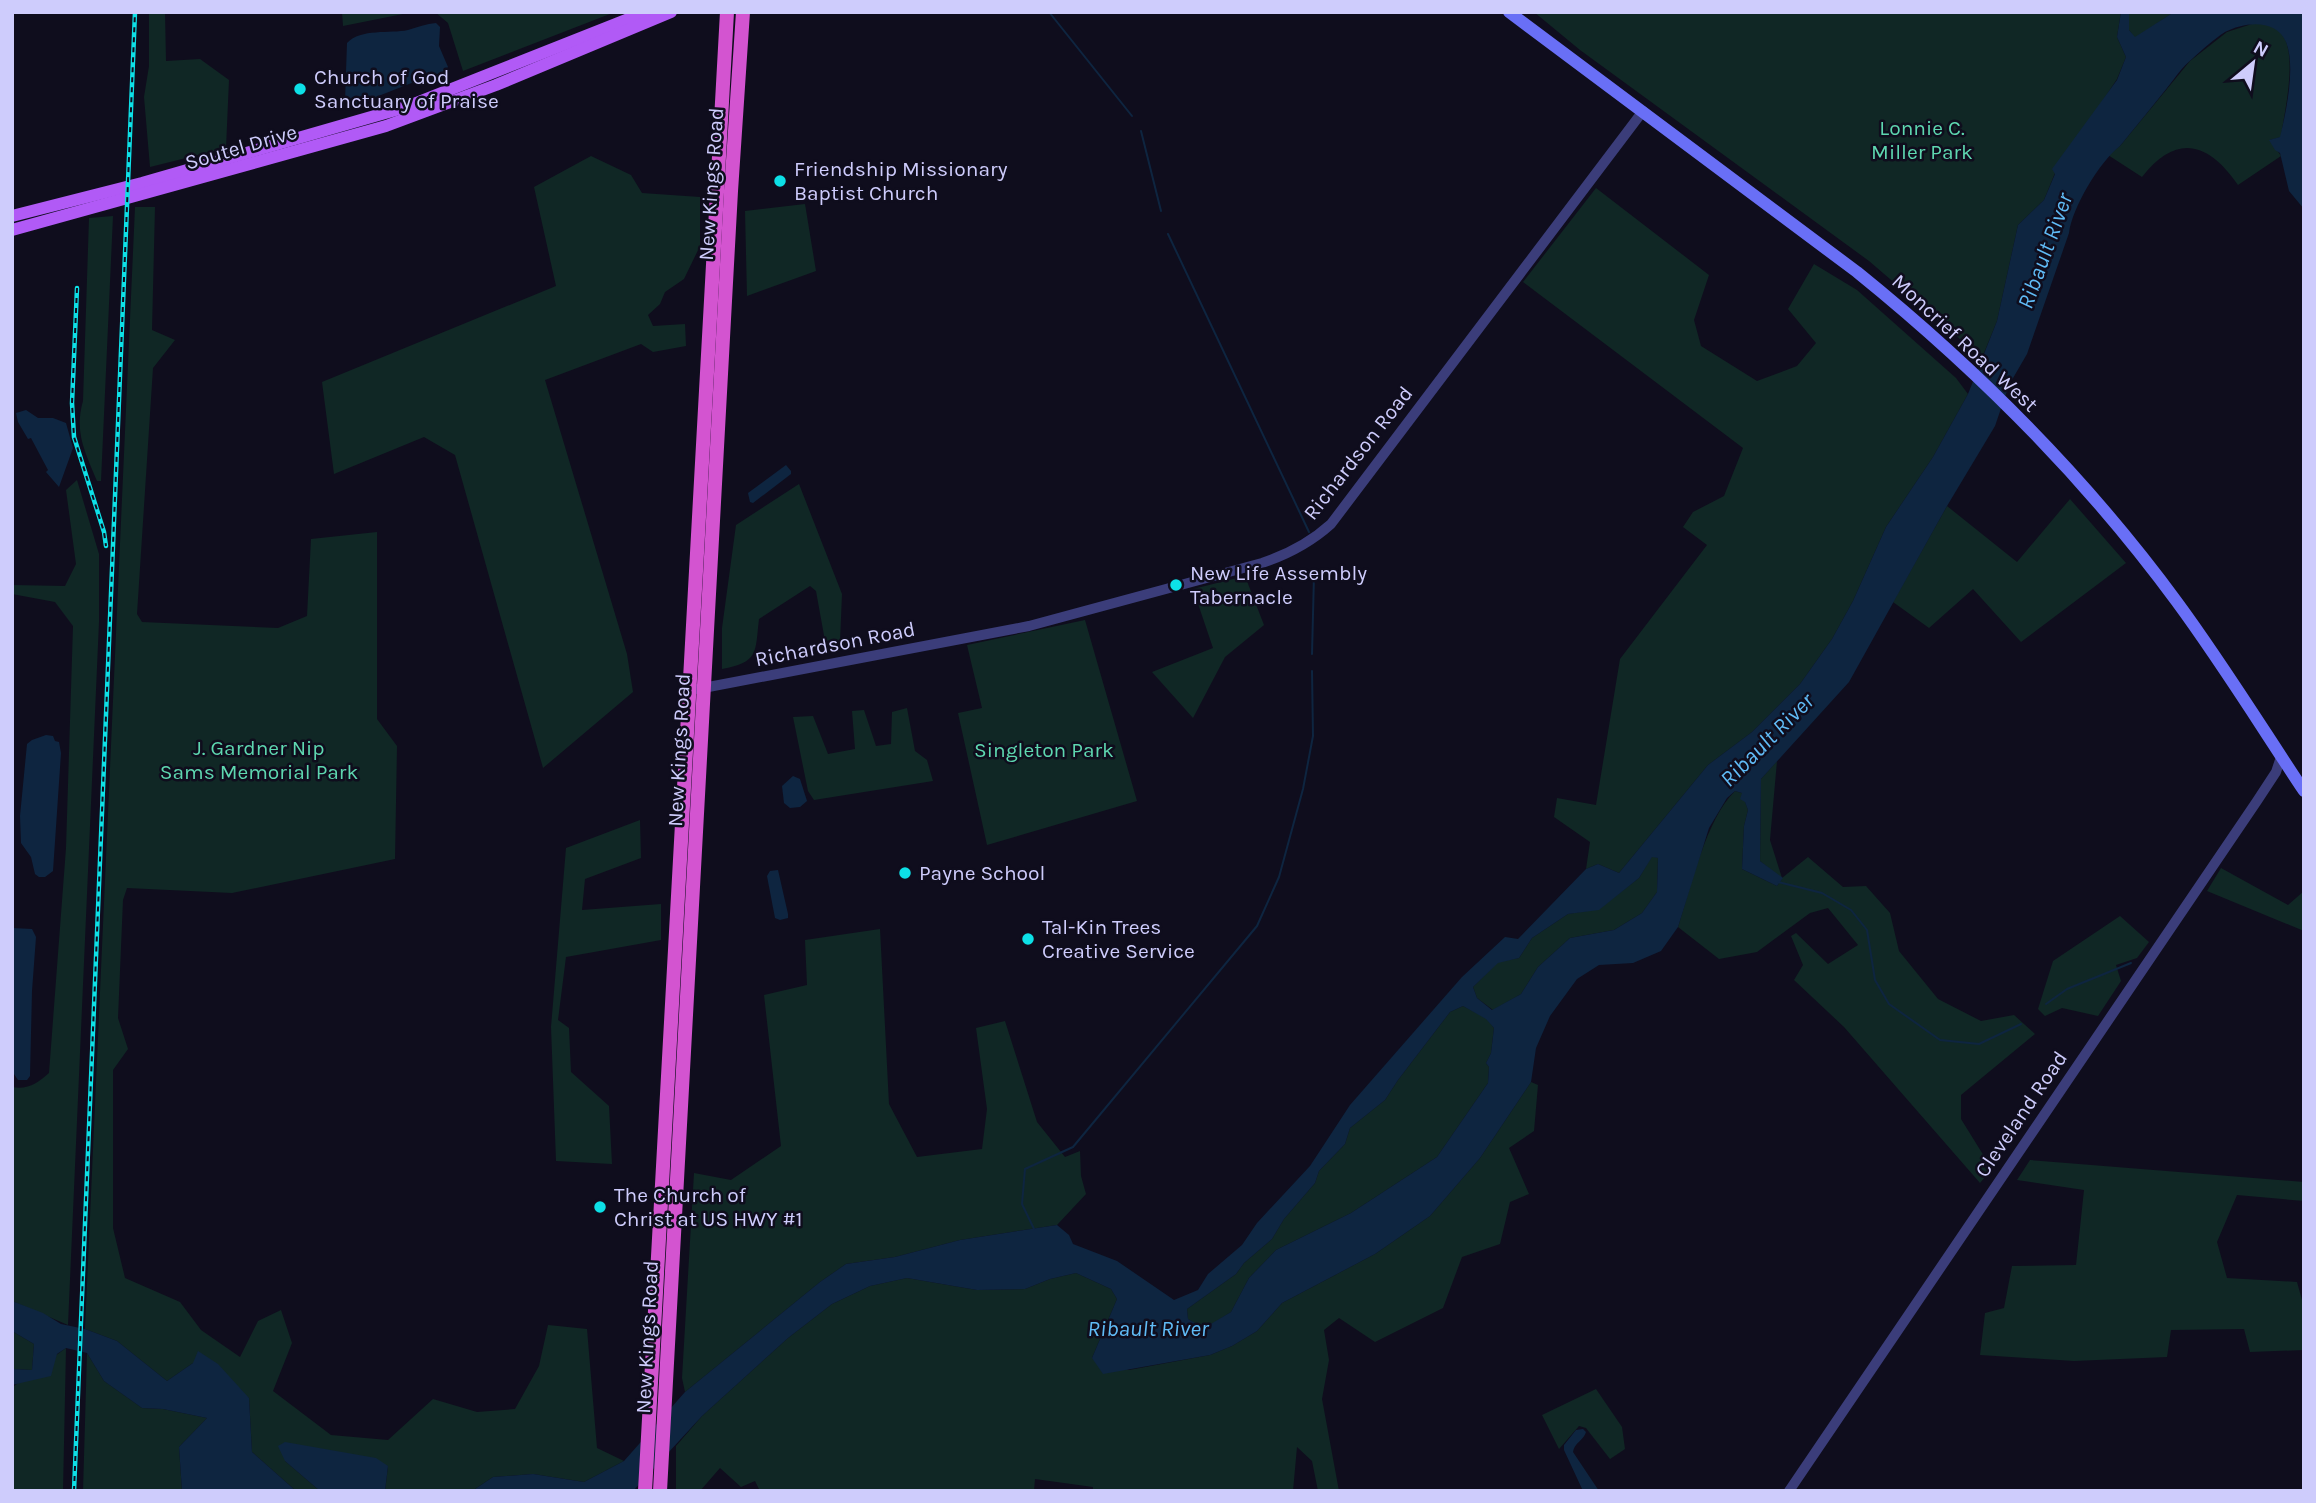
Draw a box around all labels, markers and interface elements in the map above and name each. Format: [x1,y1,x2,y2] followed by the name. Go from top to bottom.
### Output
[2218,28,2288,98] north arrow
[2249,36,2272,62] text: N
[314,65,499,113] place label: Church of God Sanctuary of Praise
[292,81,308,97] marker: Church of God Sanctuary of Praise
[694,107,728,261] street label: New Kings Road
[1871,116,1973,164] park label: Lonnie C. Miller Park
[182,120,300,174] street label: Soutel Drive
[794,157,1008,205] place label: Friendship Missionary Baptist Church
[772,173,788,189] marker: Friendship Missionary Baptist Church
[2012,188,2079,313] water label: Ribault River
[1887,269,2043,417] street label: Moncrief Road West
[1298,381,1418,525] street label: Richardson Road
[1190,561,1367,609] place label: New Life Assembly Tabernacle
[1168,577,1184,593] marker: New Life Assembly Tabernacle
[753,617,917,671] street label: Richardson Road
[663,673,695,827] street label: New Kings Road
[1715,687,1820,792] water label: Ribault River
[160,736,358,784] park label: J. Gardner Nip Sams Memorial Park
[974,738,1114,762] park label: Singleton Park
[919,861,1045,885] place label: Payne School
[897,865,913,881] marker: Payne School
[1042,915,1195,963] place label: Tal-Kin Trees Creative Service
[1020,931,1036,947] marker: Tal-Kin Trees Creative Service
[1970,1046,2072,1182] street label: Cleveland Road
[614,1183,803,1231] place label: The Church of Christ at US HWY #1
[592,1199,608,1215] marker: The Church of Christ at US HWY #1
[631,1260,663,1414] street label: New Kings Road
[1087,1315,1210,1342] water label: Ribault River

